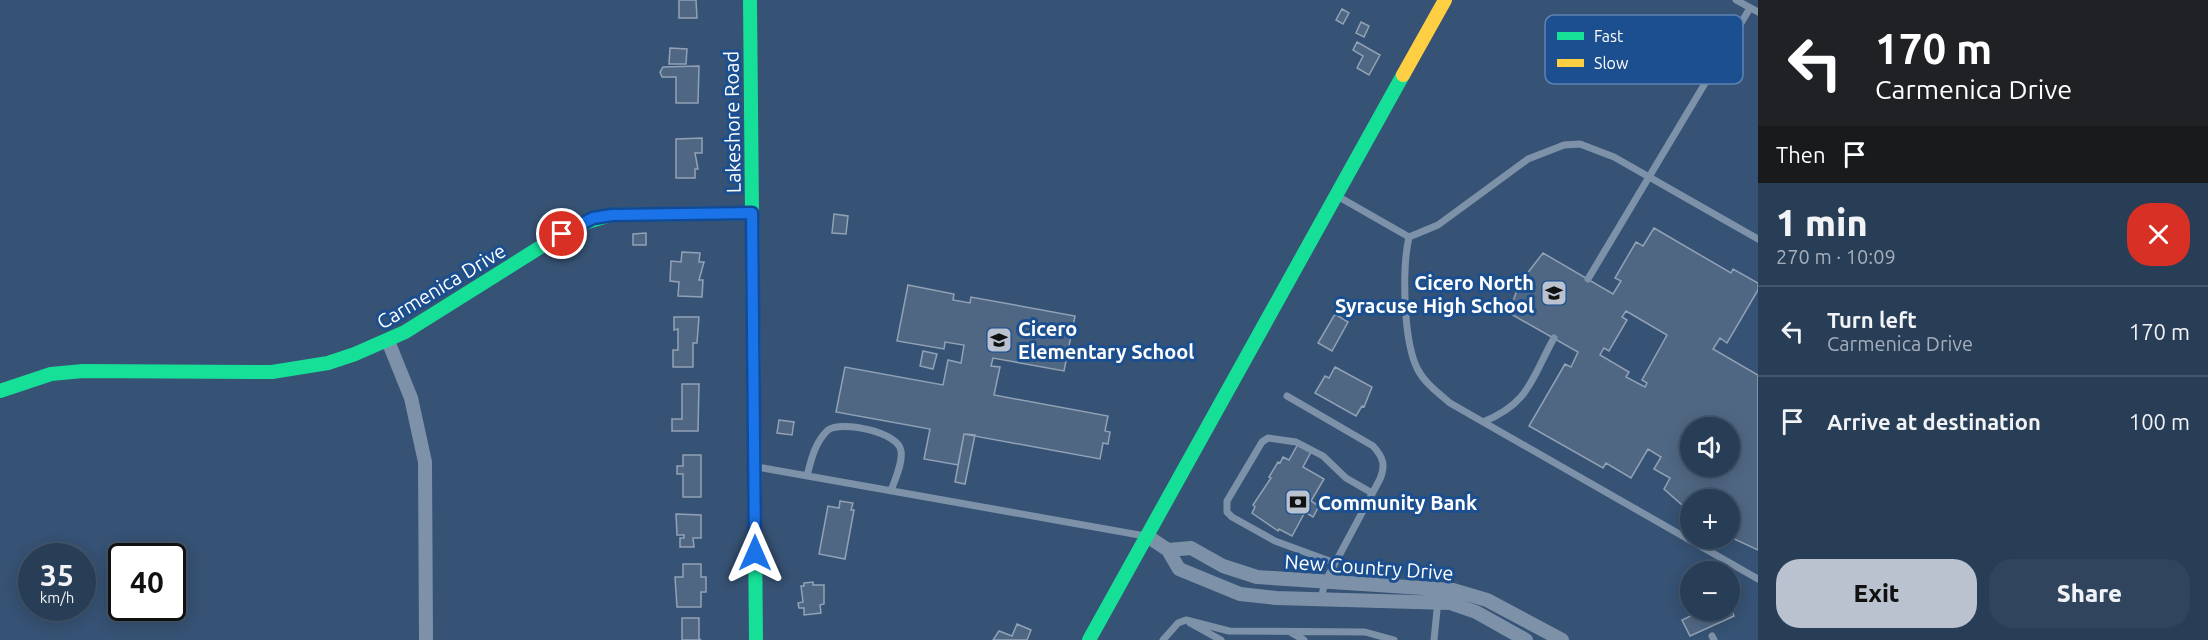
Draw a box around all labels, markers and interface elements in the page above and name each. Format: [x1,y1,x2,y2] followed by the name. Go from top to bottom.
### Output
[1545,15,1743,84] legend
[1776,24,1854,102] icon: left
[1875,25,1992,72] text: 170 m
[1594,27,1624,45] text: Fast
[719,51,745,193] street label: Lakeshore Road
[1594,54,1629,72] text: Slow
[1875,74,2072,104] text: Carmenica Drive
[1838,138,1871,171] icon: arrive
[1776,142,1826,167] text: Then
[1776,202,1868,243] text: 1 min
[2127,203,2190,266] button: close
[536,208,587,259] pin
[545,217,578,250] icon: arrive
[372,239,510,333] street label: Carmenica Drive
[1776,245,1896,268] text: 270 m · 10:09
[1335,271,1534,317] place label: Cicero North Syracuse High School
[1539,278,1569,308] school or university icon: Cicero North Syracuse High School
[1827,307,1917,332] text: Turn left
[1776,315,1809,348] icon: left
[1018,317,1194,363] place label: Cicero Elementary School
[2129,319,2190,344] text: 170 m
[984,325,1014,355] school or university icon: Cicero Elementary School
[1827,332,1973,355] text: Carmenica Drive
[1776,405,1809,438] icon: arrive
[1827,409,2041,434] text: Arrive at destination
[2129,409,2190,434] text: 100 m
[1680,417,1740,621] map controls
[1680,417,1740,477] button: sound
[1283,487,1313,517] bank icon: Community Bank
[1680,489,1740,549] button: +
[1318,491,1477,514] place label: Community Bank
[723,521,787,585] position arrow
[108,543,186,621] speed limit sign: 40
[1284,550,1454,584] street label: New Country Drive
[40,558,74,592] text: 35
[1776,559,1977,628] button: Exit
[1989,559,2190,628] button: Share
[1680,561,1740,621] button: −
[40,589,74,606] text: km/h

